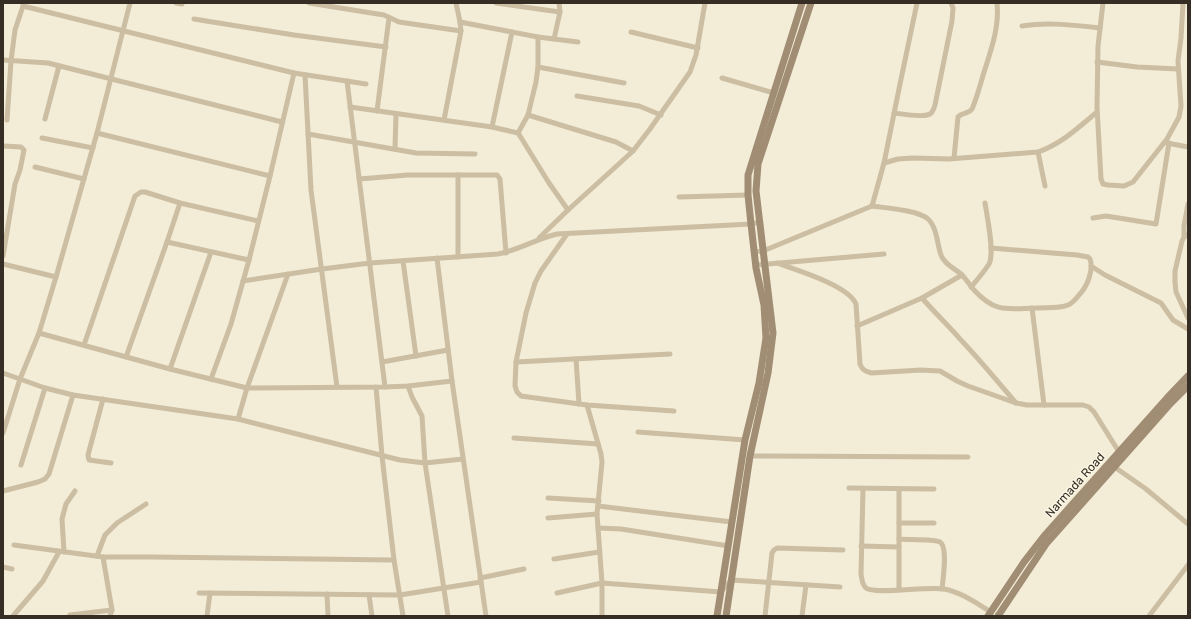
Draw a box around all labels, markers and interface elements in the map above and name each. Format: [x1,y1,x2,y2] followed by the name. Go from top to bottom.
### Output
[1042,450,1108,520] street label: Narmada Road

